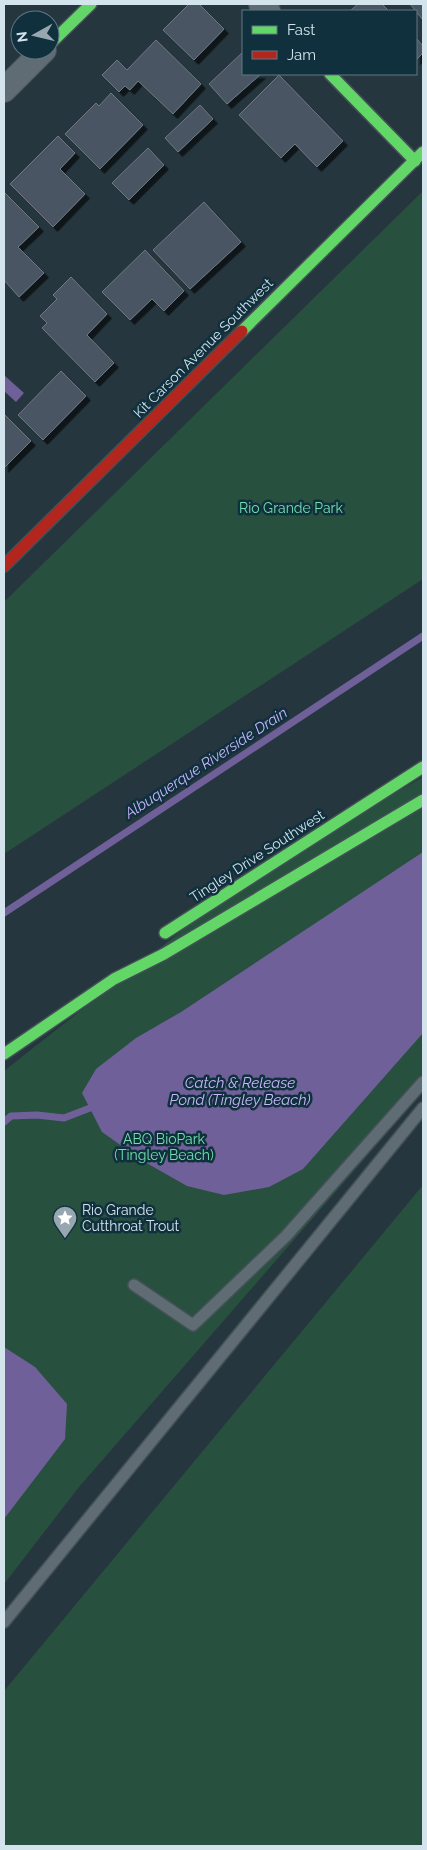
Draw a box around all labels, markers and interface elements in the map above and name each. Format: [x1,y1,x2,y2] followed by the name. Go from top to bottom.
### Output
[10,10,60,60] north arrow
[242,10,417,75] legend
[287,21,315,39] text: Fast
[13,30,31,43] text: N
[287,46,316,64] text: Jam
[130,275,276,421] street label: Kit Carson Avenue Southwest
[239,500,343,516] park label: Rio Grande Park
[120,704,291,823] water label: Albuquerque Riverside Drain
[187,806,327,905] street label: Tingley Drive Southwest
[169,1074,311,1109] water label: Catch & Release Pond (Tingley Beach)
[114,1131,214,1163] park label: ABQ BioPark (Tingley Beach)
[82,1202,180,1234] place label: Rio Grande Cutthroat Trout
[52,1205,78,1239] place icon: Rio Grande Cutthroat Trout

